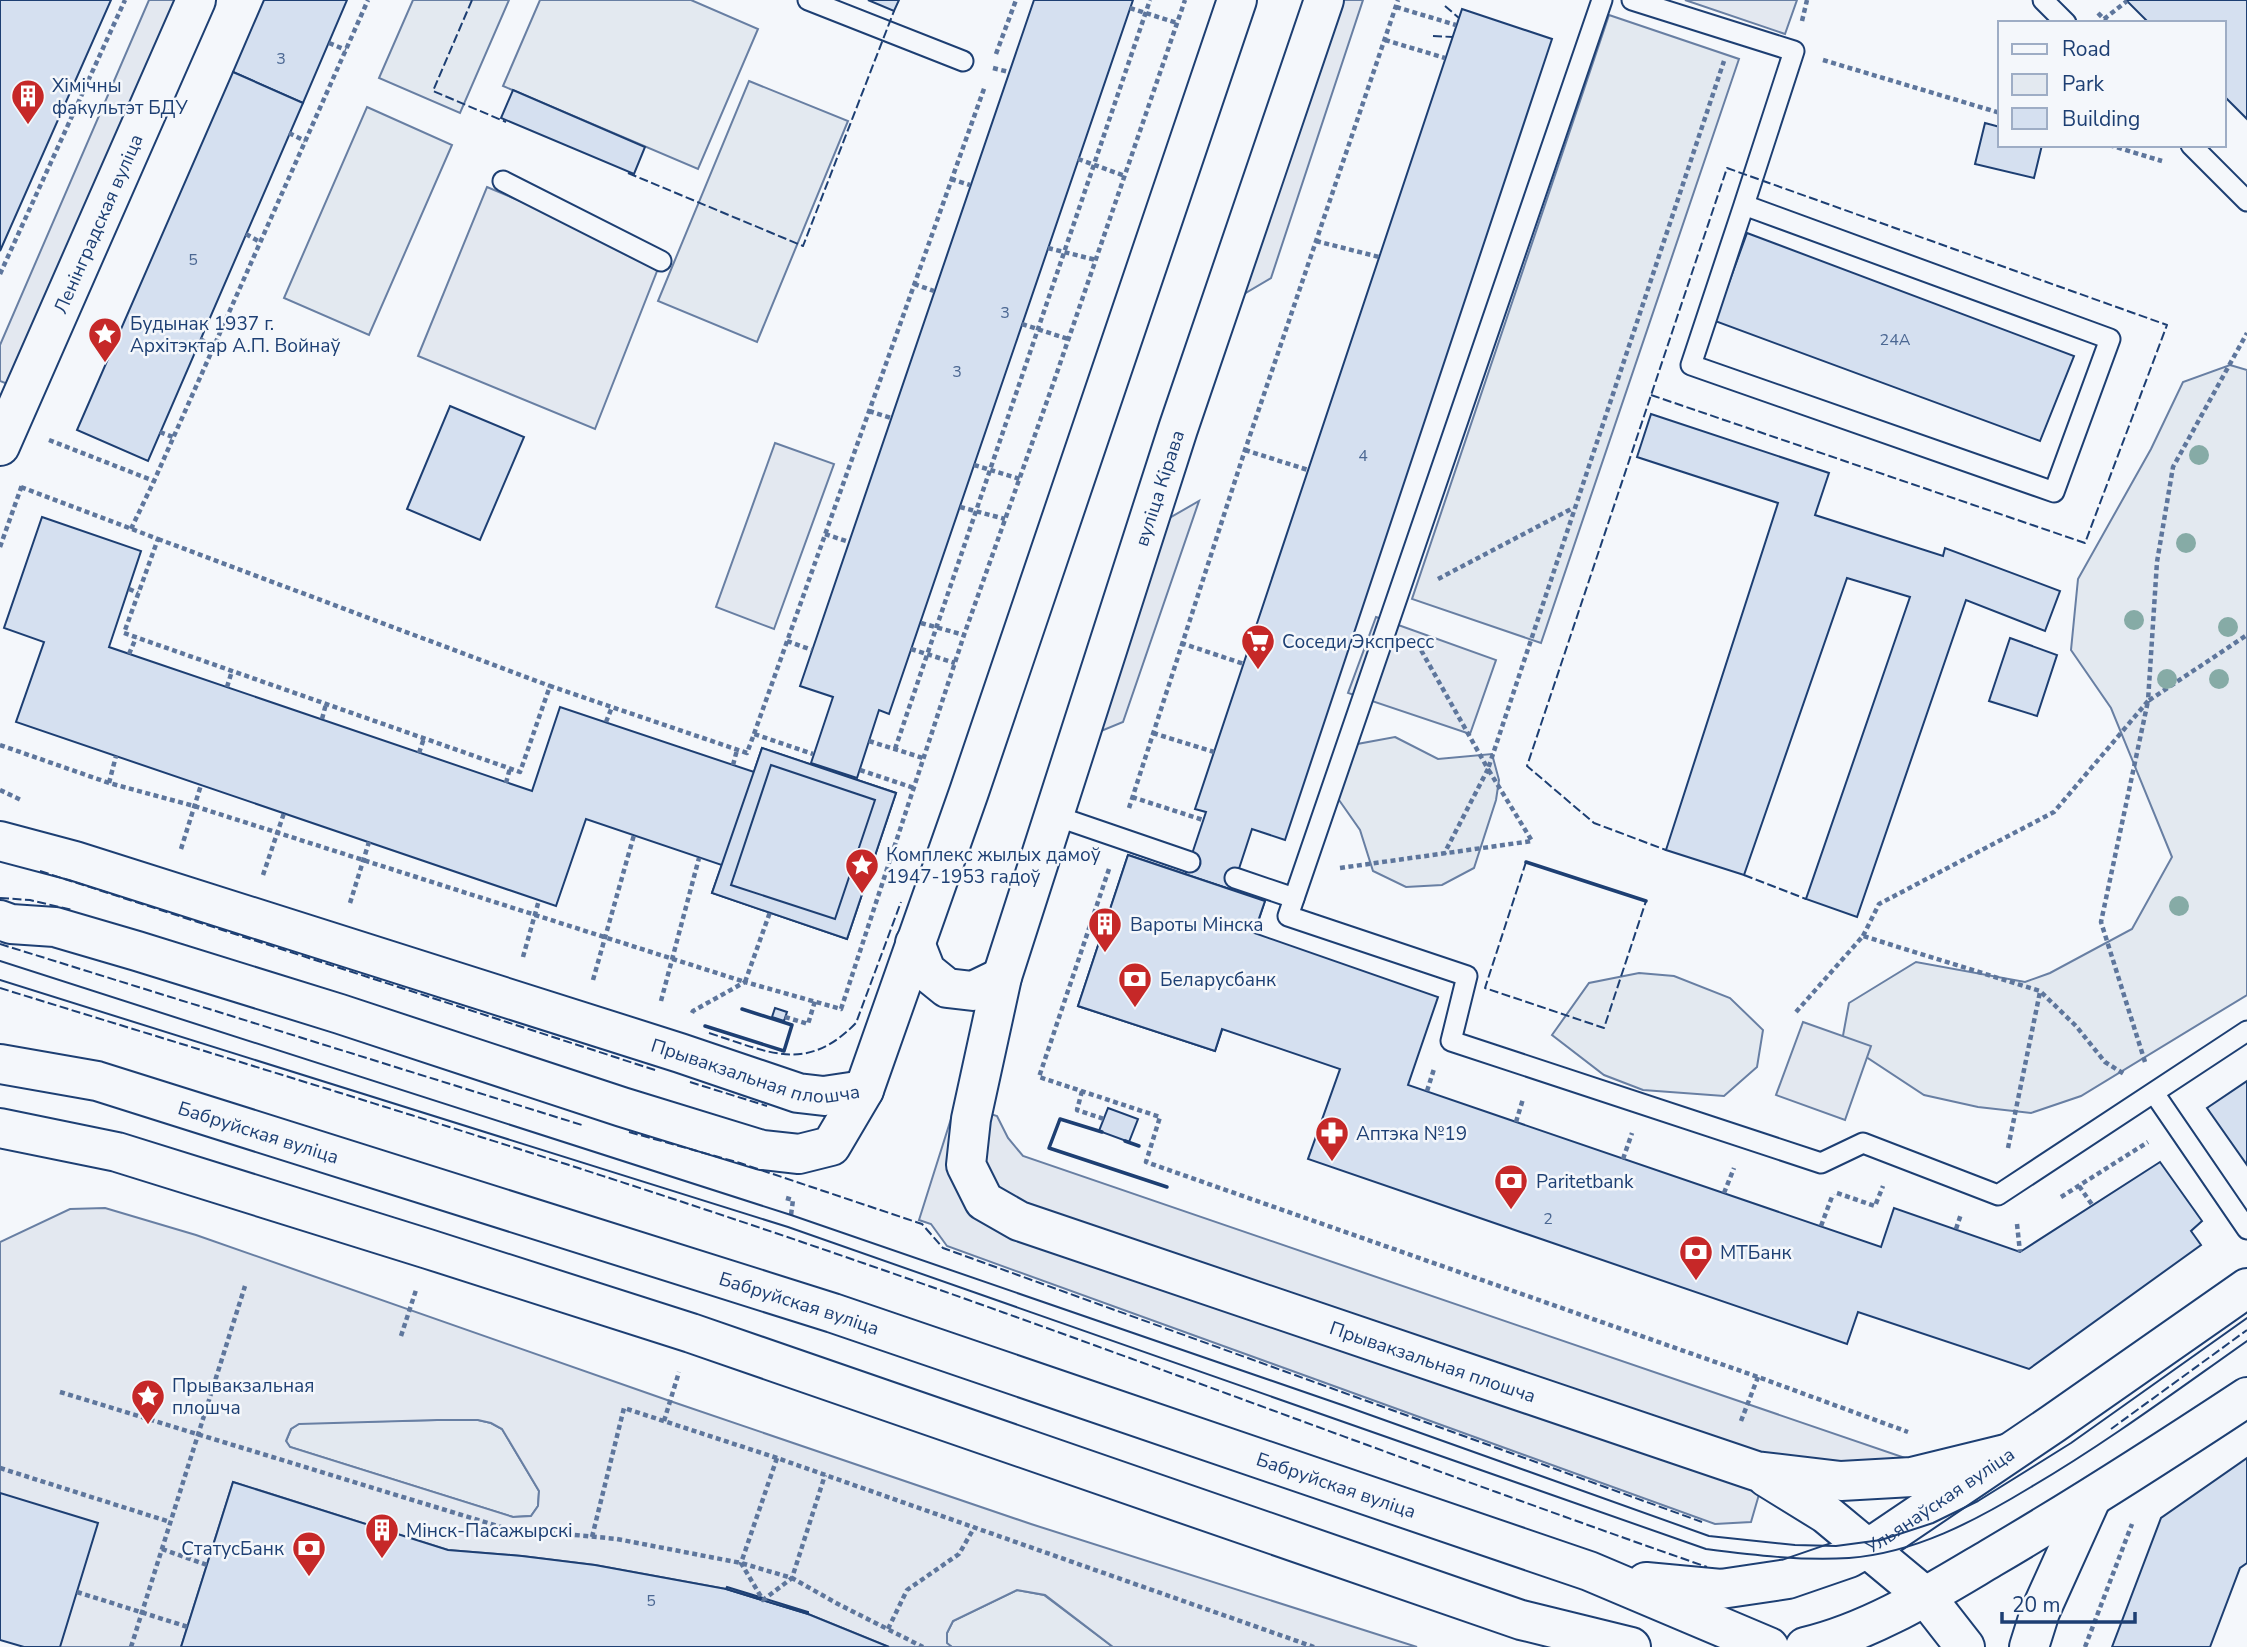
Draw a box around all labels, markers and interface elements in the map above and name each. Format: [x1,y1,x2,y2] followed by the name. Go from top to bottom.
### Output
[1998,21,2226,147] legend
[2062,35,2111,63] text: Road
[276,48,286,70] house number: 3
[2062,70,2104,98] text: Park
[52,73,188,121] place label: Хімічны факультэт БДУ
[9,77,47,126] building icon: Хімічны факультэт БДУ
[2062,105,2140,133] text: Building
[48,130,150,318] street label: Ленінградская вуліца
[188,249,198,271] house number: 5
[1000,302,1010,324] house number: 3
[130,311,340,359] place label: Будынак 1937 г. Архітэктар А.П. Войнаў
[86,315,124,364] place icon: Будынак 1937 г. Архітэктар А.П. Войнаў
[1880,329,1911,351] house number: 24А
[952,361,962,383] house number: 3
[1129,427,1191,550] street label: вуліца Кірава
[1358,445,1368,467] house number: 4
[1239,622,1277,671] supermarket icon: Соседи Экспресс
[1282,629,1434,655] place label: Соседи Экспресс
[886,842,1101,890] place label: Комплекс жылых дамоў 1947-1953 гадоў
[843,846,881,895] place icon: Комплекс жылых дамоў 1947-1953 гадоў
[1086,905,1124,954] building icon: Вароты Мінска
[1130,912,1264,938] place label: Вароты Мінска
[1116,960,1154,1009] bank icon: Беларусбанк
[1160,967,1276,993] place label: Беларусбанк
[648,1033,862,1110] street label: Прывакзальная плошча
[175,1095,342,1170] street label: Бабруйская вуліца
[1313,1114,1351,1163] pharmacy icon: Аптэка №19
[1356,1121,1467,1147] place label: Аптэка №19
[1492,1162,1530,1211] bank icon: Paritetbank
[1536,1169,1634,1195] place label: Paritetbank
[1543,1208,1553,1230] house number: 2
[1677,1233,1715,1282] bank icon: МТБанк
[1720,1240,1792,1266] place label: МТБанк
[716,1266,883,1342] street label: Бабруйская вуліца
[1326,1315,1539,1409] street label: Прывакзальная плошча
[172,1373,315,1421] place label: Прывакзальная плошча
[129,1377,167,1426] place icon: Прывакзальная плошча
[1860,1441,2020,1561] street label: Ульянаўская вуліца
[1253,1446,1419,1525] street label: Бабруйская вуліца
[363,1511,401,1560] building icon: Мінск-Пасажырскі
[406,1518,573,1544] place label: Мінск-Пасажырскі
[290,1529,328,1578] bank icon: СтатусБанк
[181,1536,284,1562] place label: СтатусБанк
[2002,1580,2135,1624] scale bar
[646,1590,656,1612] house number: 5
[2012,1591,2061,1619] text: 20 m

